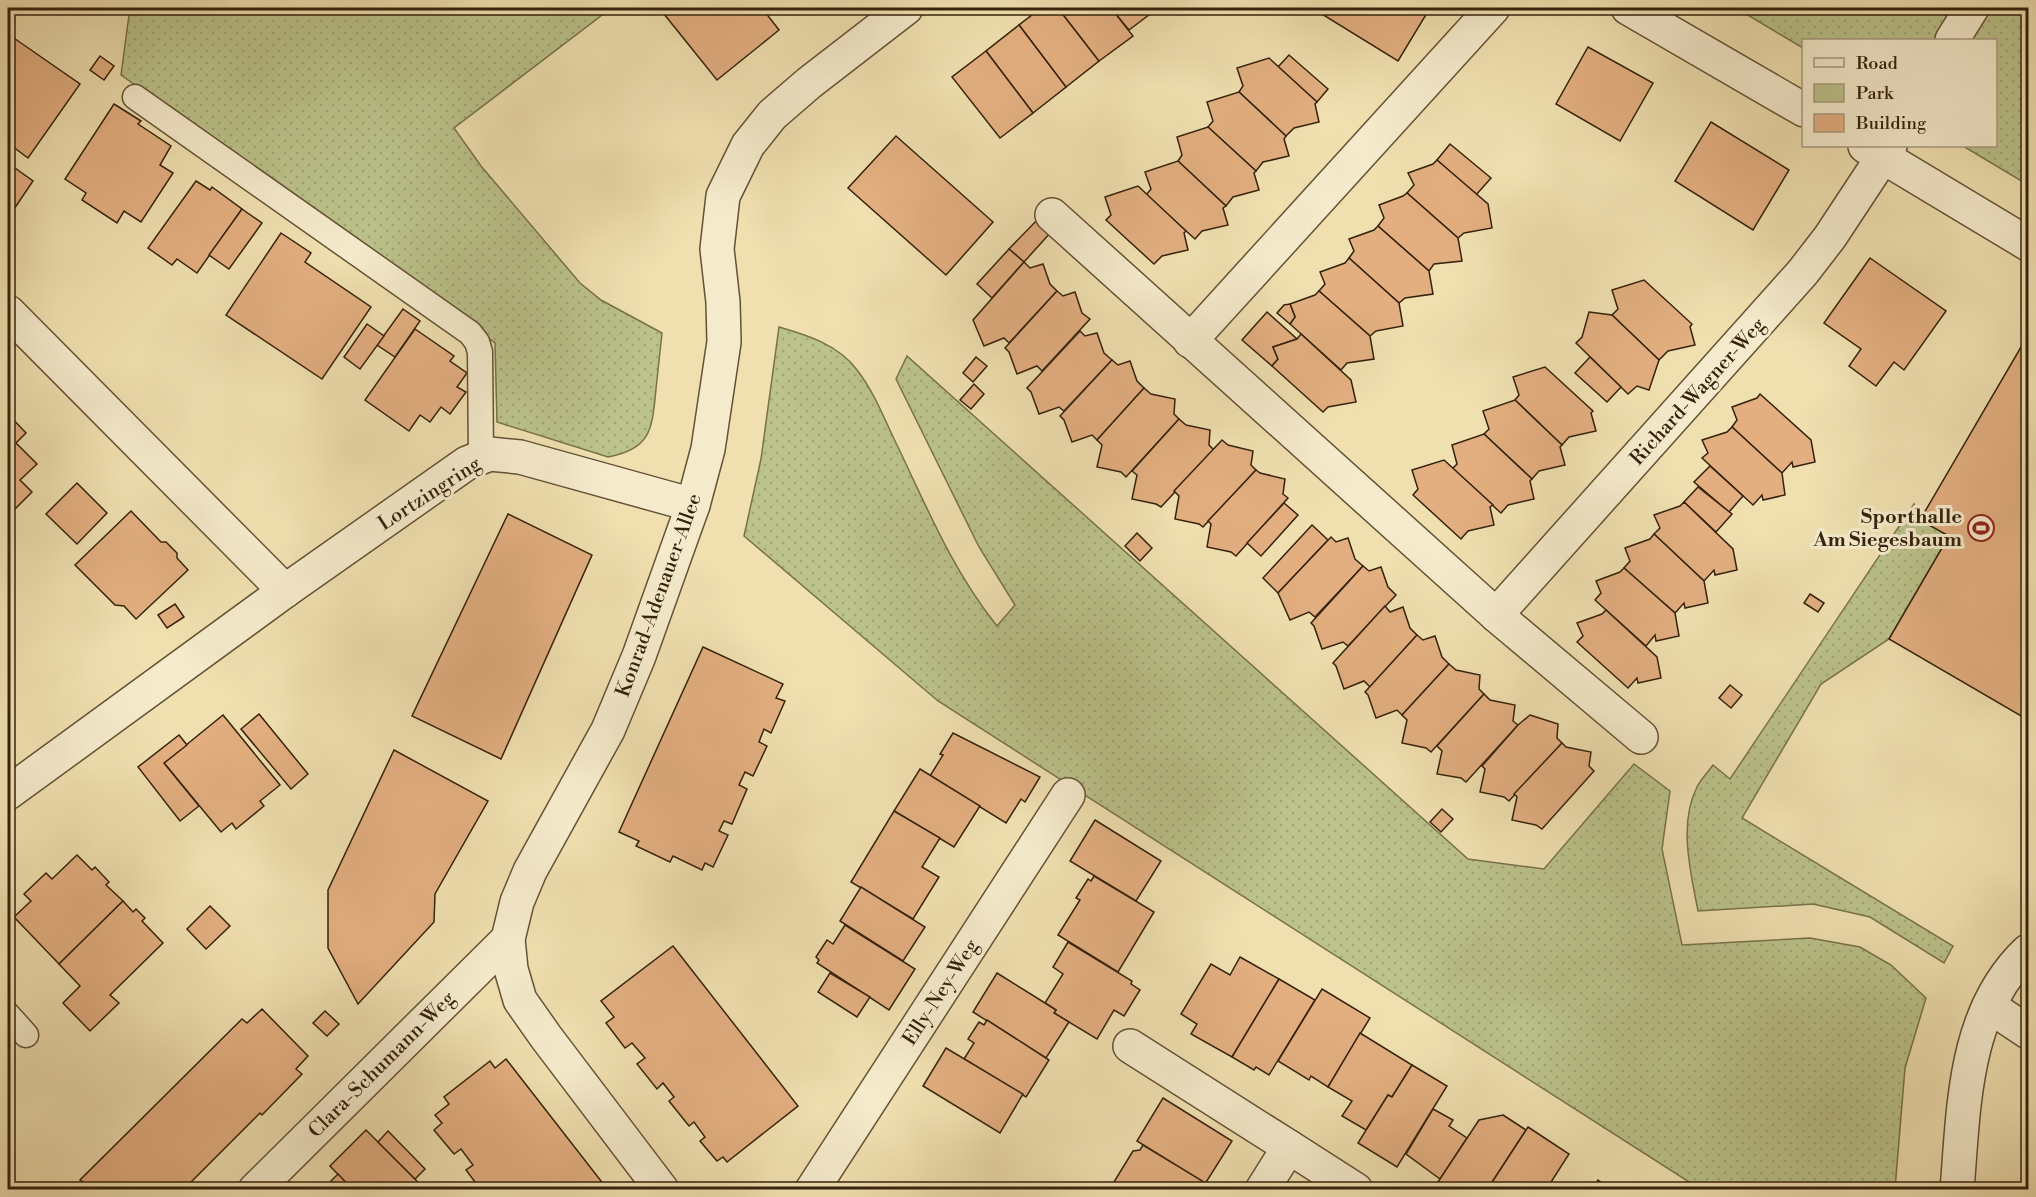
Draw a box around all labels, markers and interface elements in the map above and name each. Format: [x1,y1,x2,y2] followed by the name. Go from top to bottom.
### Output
[1802,39,1997,147] legend
[1856,52,1899,75] text: Road
[1856,82,1895,105] text: Park
[1855,112,1927,135] text: Building
[1625,312,1772,471] street label: Richard-Wagner-Weg
[374,451,486,537] street label: Lortzingring
[611,490,708,701] street label: Konrad-Adenauer-Allee
[1812,505,1962,553] place label: Sporthalle Am Siegesbaum
[1966,513,1996,543] sports icon: Sporthalle Am Siegesbaum
[898,935,985,1051] street label: Elly-Ney-Weg
[303,986,461,1144] street label: Clara-Schumann-Weg

